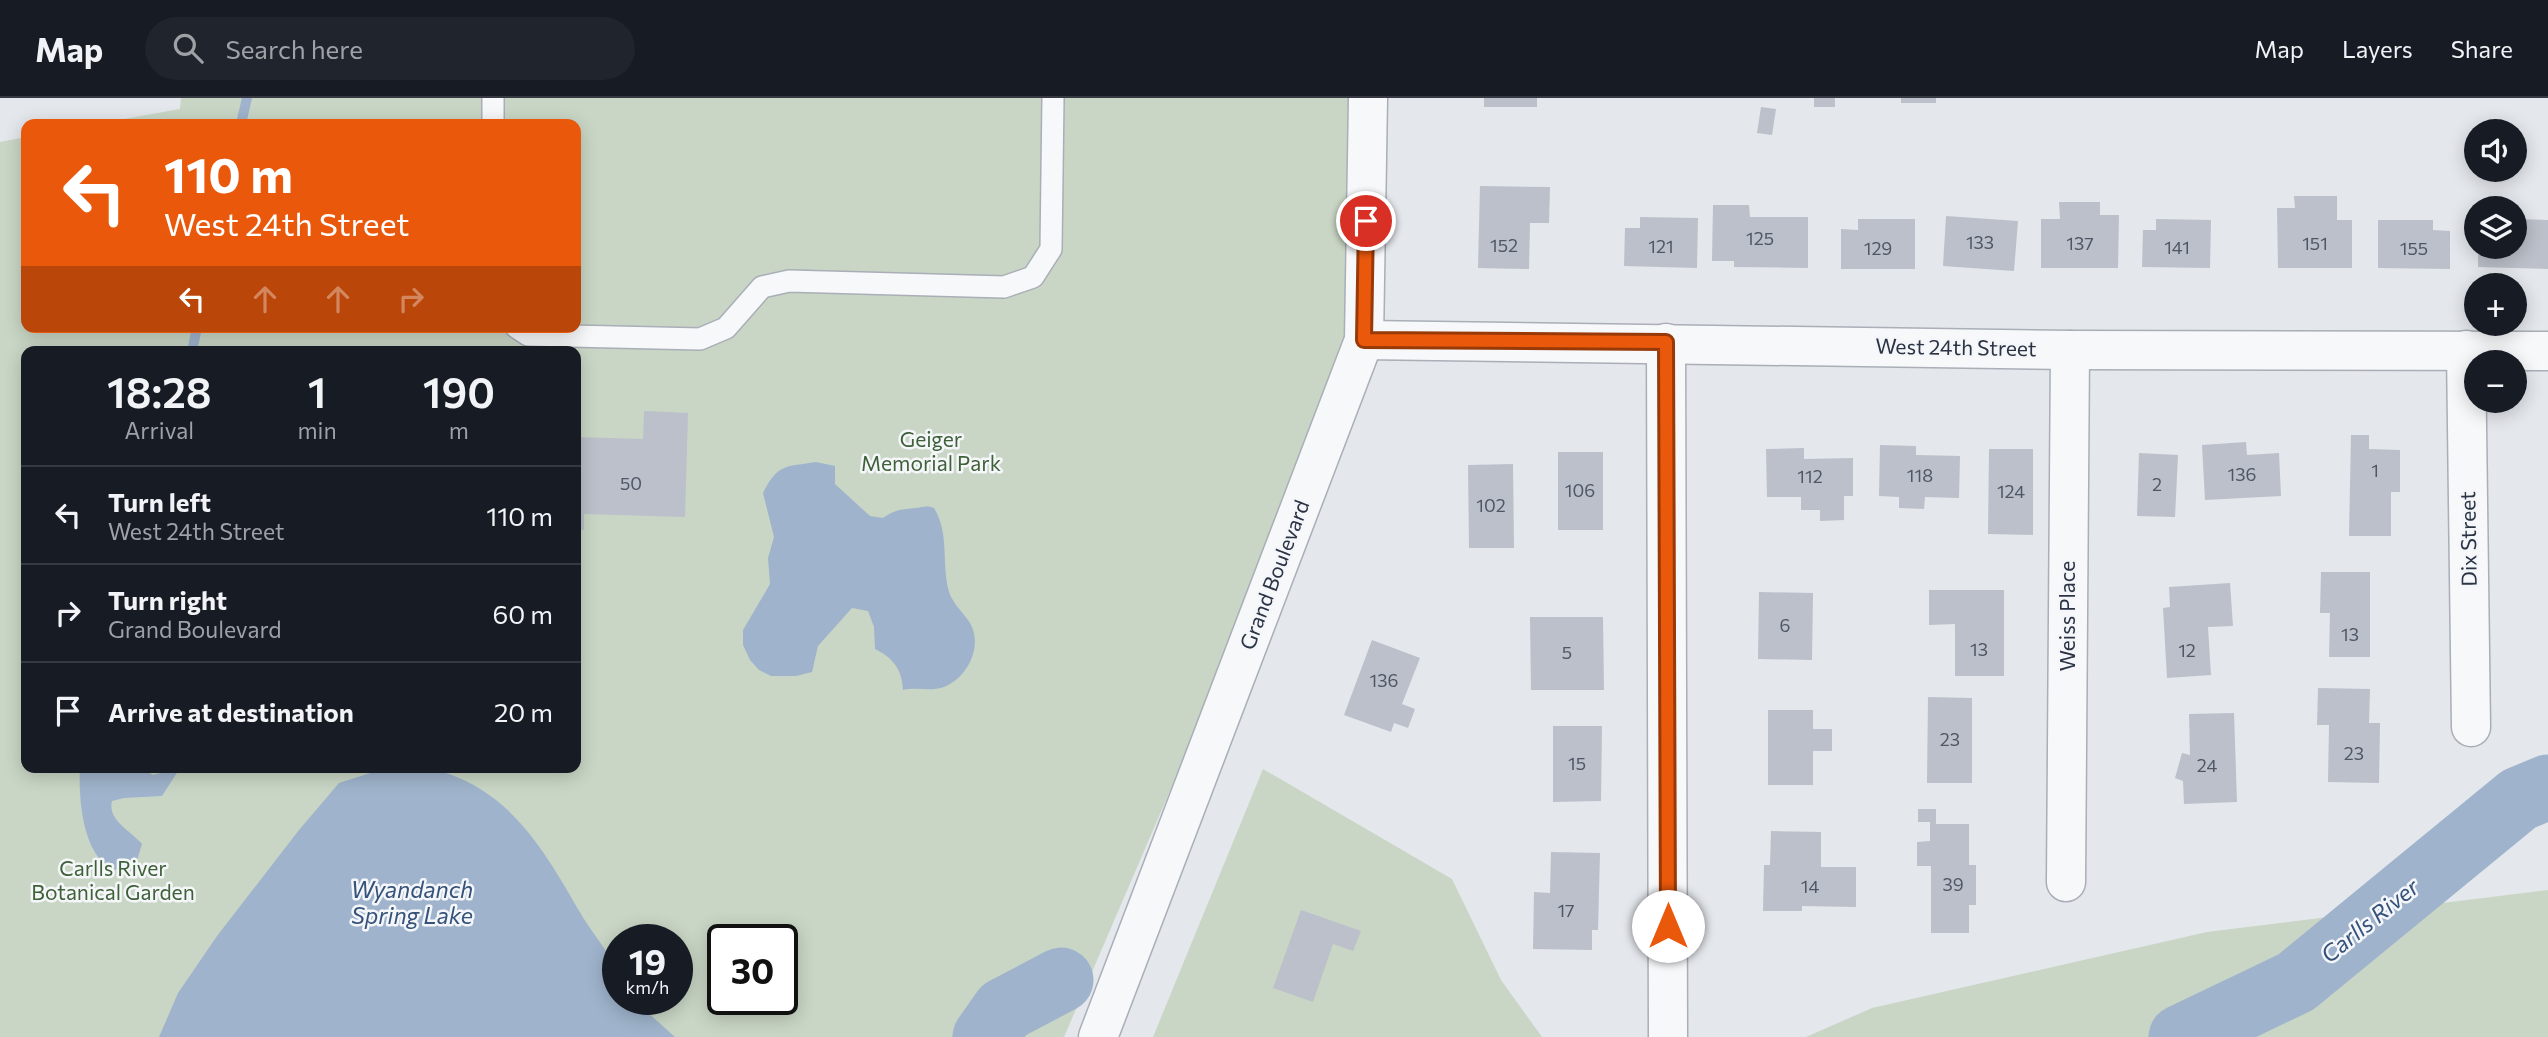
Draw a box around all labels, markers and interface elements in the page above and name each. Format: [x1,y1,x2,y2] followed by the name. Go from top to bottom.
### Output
[145,17,635,80] search box
[35,28,103,69] text: Map
[169,29,207,67] icon: search
[225,33,363,64] text: Search here
[2255,34,2304,63] text: Map
[2342,34,2413,63] text: Layers
[2451,34,2513,63] text: Share
[2464,119,2527,413] map controls
[2464,119,2527,182] button: sound
[164,143,293,203] text: 110 m
[49,147,140,238] icon: left
[1336,191,1396,251] pin
[2464,196,2527,259] button: layers
[1347,202,1385,240] icon: arrive
[164,203,409,243] text: West 24th Street
[1746,227,1774,249] house number: 125
[1966,231,1994,253] house number: 133
[2066,232,2094,254] house number: 137
[2302,232,2328,254] house number: 151
[1490,234,1518,256] house number: 152
[1648,235,1674,257] house number: 121
[2164,236,2190,258] house number: 141
[1864,237,1892,259] house number: 129
[2400,237,2428,259] house number: 155
[2464,273,2527,336] button: +
[173,280,211,318] icon: left
[246,280,284,318] icon: ahead
[319,280,357,318] icon: ahead
[392,280,430,318] icon: right
[1875,333,2037,360] street label: West 24th Street
[2464,350,2527,413] button: −
[107,365,212,417] text: 18:28
[308,365,326,417] text: 1
[423,365,495,417] text: 190
[124,416,194,444] text: Arrival
[298,416,337,444] text: min
[449,416,469,444] text: m
[861,426,1001,475] park label: Geiger Memorial Park
[2371,459,2379,481] house number: 1
[2228,463,2256,485] house number: 136
[1907,464,1933,486] house number: 118
[1797,465,1823,487] house number: 112
[620,472,642,494] house number: 50
[2152,473,2162,495] house number: 2
[1565,479,1595,501] house number: 106
[1997,480,2025,502] house number: 124
[108,486,211,517] text: Turn left
[2454,491,2481,587] street label: Dix Street
[1476,494,1506,516] house number: 102
[49,496,87,534] icon: left
[1234,496,1314,653] street label: Grand Boulevard
[486,500,553,531] text: 110 m
[108,517,284,545] text: West 24th Street
[2054,561,2079,671] street label: Weiss Place
[108,584,227,615] text: Turn right
[49,594,87,632] icon: right
[493,598,553,629] text: 60 m
[1780,614,1790,636] house number: 6
[108,615,282,643] text: Grand Boulevard
[2341,623,2359,645] house number: 13
[1970,638,1988,660] house number: 13
[2178,639,2196,661] house number: 12
[1562,641,1572,663] house number: 5
[1370,669,1398,691] house number: 136
[49,692,87,730] icon: arrive
[108,696,354,727] text: Arrive at destination
[494,696,553,727] text: 20 m
[1940,728,1960,750] house number: 23
[2344,742,2364,764] house number: 23
[1568,752,1586,774] house number: 15
[2197,754,2217,776] house number: 24
[31,855,195,904] park label: Carlls River Botanical Garden
[2315,872,2425,968] water label: Carlls River
[1942,873,1964,895] house number: 39
[351,875,473,929] water label: Wyandanch Spring Lake
[1801,875,1819,897] house number: 14
[1631,889,1705,963] position arrow
[1557,899,1575,921] house number: 17
[707,924,798,1015] speed limit sign: 30
[629,939,666,982] text: 19
[626,976,669,998] text: km/h

